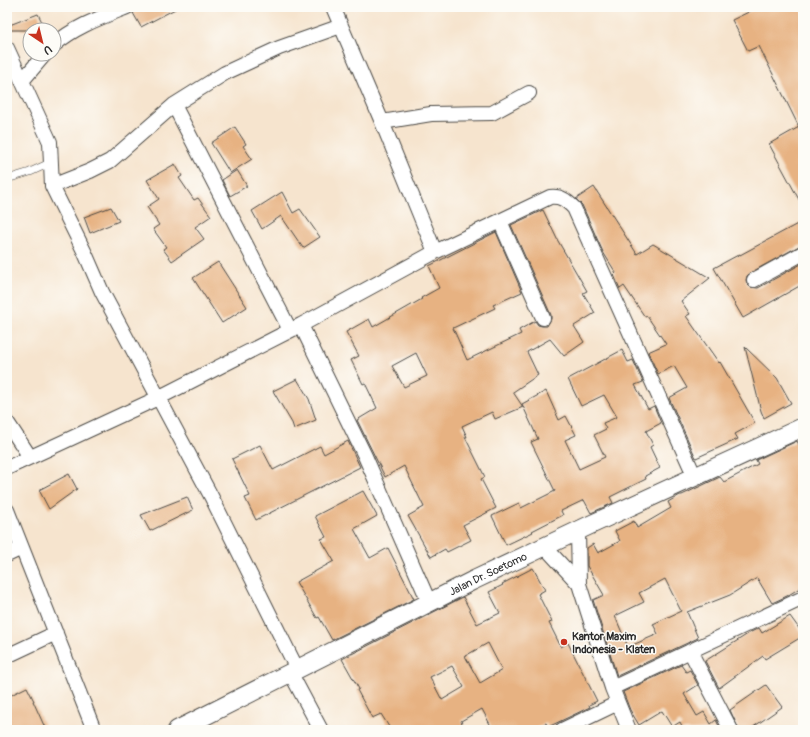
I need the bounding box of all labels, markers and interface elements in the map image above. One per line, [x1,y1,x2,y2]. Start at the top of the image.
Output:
north arrow [22,22,62,62]
text: U [41,42,54,57]
street label: Jalan Dr. Soetomo [447,549,529,598]
place label: Kantor Maxim Indonesia - Klaten [572,630,655,656]
marker: Kantor Maxim Indonesia - Klaten [559,637,569,647]

